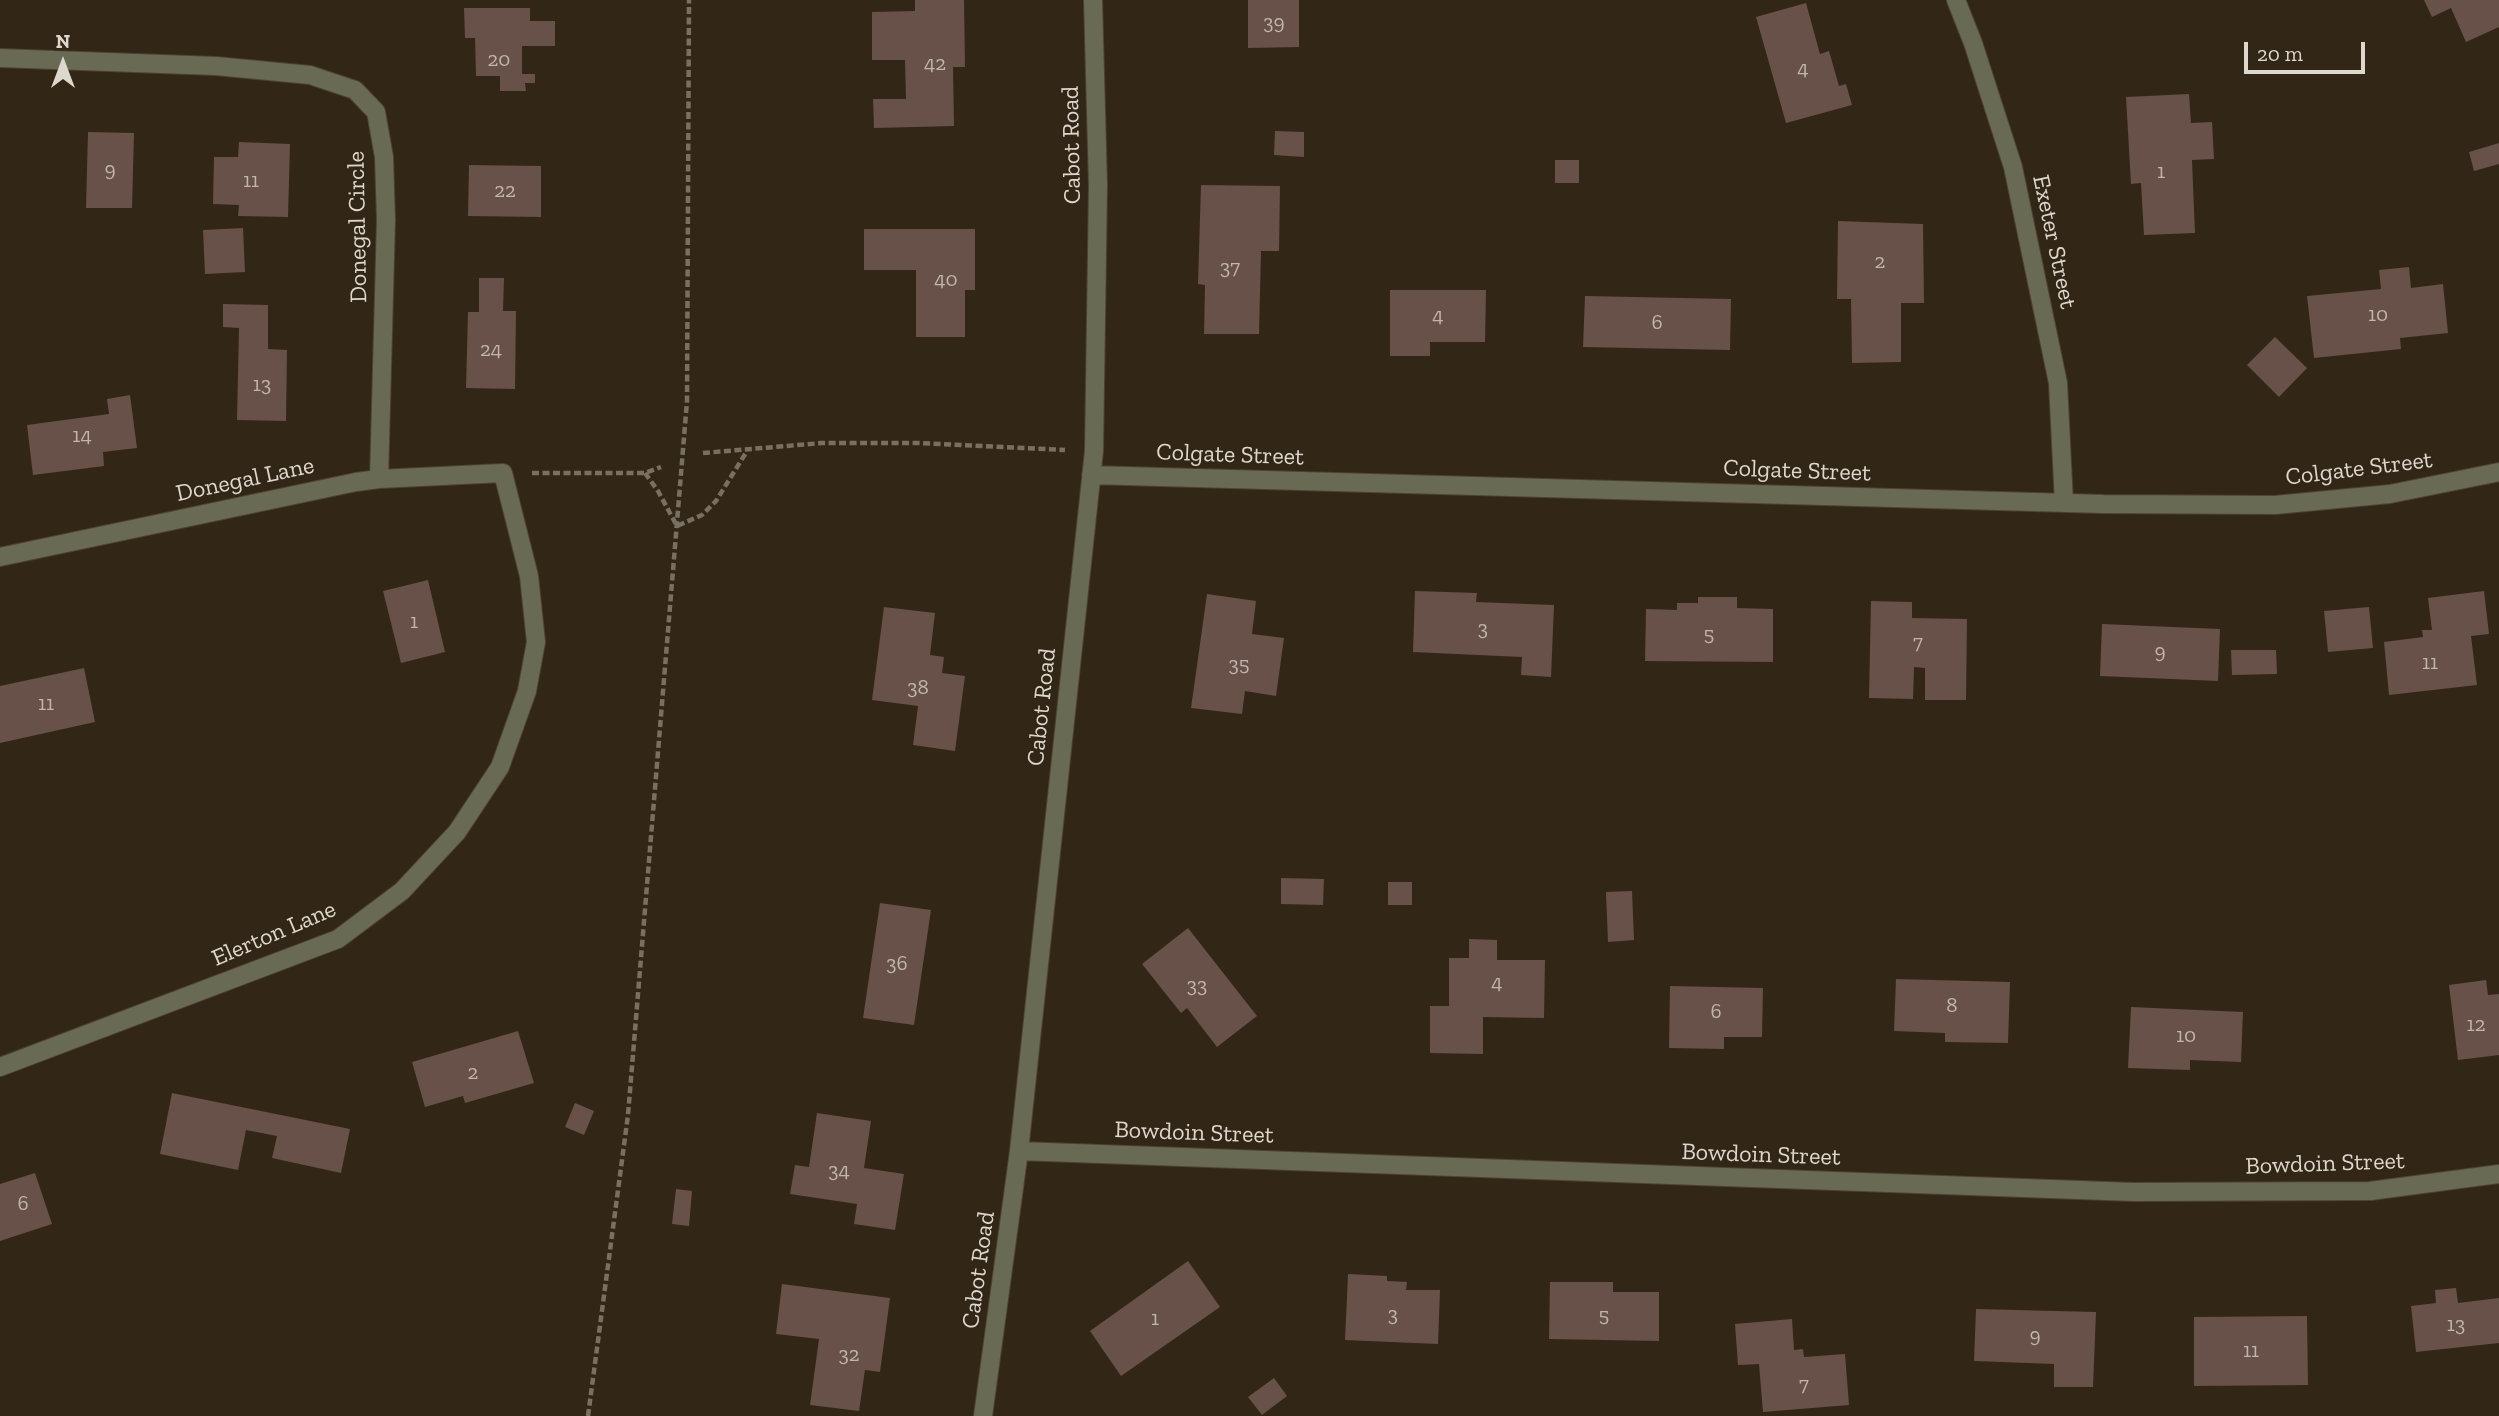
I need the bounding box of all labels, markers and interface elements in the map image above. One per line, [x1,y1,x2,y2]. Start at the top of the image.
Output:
house number: 39 [1263,10,1285,36]
north arrow [28,28,98,98]
scale bar [2247,28,2368,72]
text: N [56,30,70,53]
text: 20 m [2257,41,2303,66]
house number: 20 [488,47,510,73]
house number: 42 [924,51,946,77]
house number: 4 [1797,56,1809,82]
street label: Cabot Road [1057,86,1087,204]
street label: Donegal Circle [342,151,374,303]
house number: 9 [104,157,116,183]
house number: 1 [2157,159,2165,185]
house number: 11 [243,168,259,194]
street label: Exeter Street [2026,172,2082,312]
house number: 22 [494,178,516,204]
house number: 2 [1875,249,1885,275]
house number: 37 [1220,255,1240,281]
house number: 40 [934,267,958,293]
house number: 10 [2368,302,2388,328]
house number: 4 [1432,303,1444,329]
house number: 6 [1651,310,1663,336]
house number: 24 [480,337,502,363]
house number: 13 [253,372,271,398]
house number: 14 [72,423,92,449]
street label: Colgate Street [1156,438,1304,472]
street label: Colgate Street [2284,446,2434,492]
street label: Donegal Lane [173,451,317,509]
street label: Colgate Street [1723,454,1871,488]
house number: 1 [410,609,418,635]
house number: 3 [1478,616,1488,642]
house number: 5 [1704,622,1714,648]
house number: 7 [1913,630,1923,656]
house number: 9 [2154,639,2166,665]
street label: Cabot Road [1022,647,1062,767]
house number: 11 [2422,650,2438,676]
house number: 35 [1228,652,1250,678]
house number: 38 [907,675,929,701]
house number: 11 [38,691,54,717]
street label: Elerton Lane [208,895,340,973]
house number: 36 [886,951,908,977]
house number: 4 [1491,970,1503,996]
house number: 33 [1187,973,1207,999]
house number: 8 [1946,993,1958,1019]
house number: 6 [1710,999,1722,1025]
house number: 12 [2467,1012,2485,1038]
house number: 10 [2176,1023,2196,1049]
house number: 2 [468,1060,478,1086]
street label: Bowdoin Street [1114,1116,1274,1150]
street label: Bowdoin Street [1681,1138,1841,1172]
street label: Bowdoin Street [2245,1147,2405,1181]
house number: 34 [828,1158,850,1184]
house number: 6 [17,1191,29,1217]
street label: Cabot Road [957,1209,1001,1331]
house number: 3 [1388,1302,1398,1328]
house number: 5 [1599,1303,1609,1329]
house number: 1 [1151,1306,1159,1332]
house number: 13 [2447,1312,2465,1338]
house number: 9 [2029,1323,2041,1349]
house number: 11 [2243,1338,2259,1364]
house number: 32 [838,1342,860,1368]
house number: 7 [1799,1372,1809,1398]

